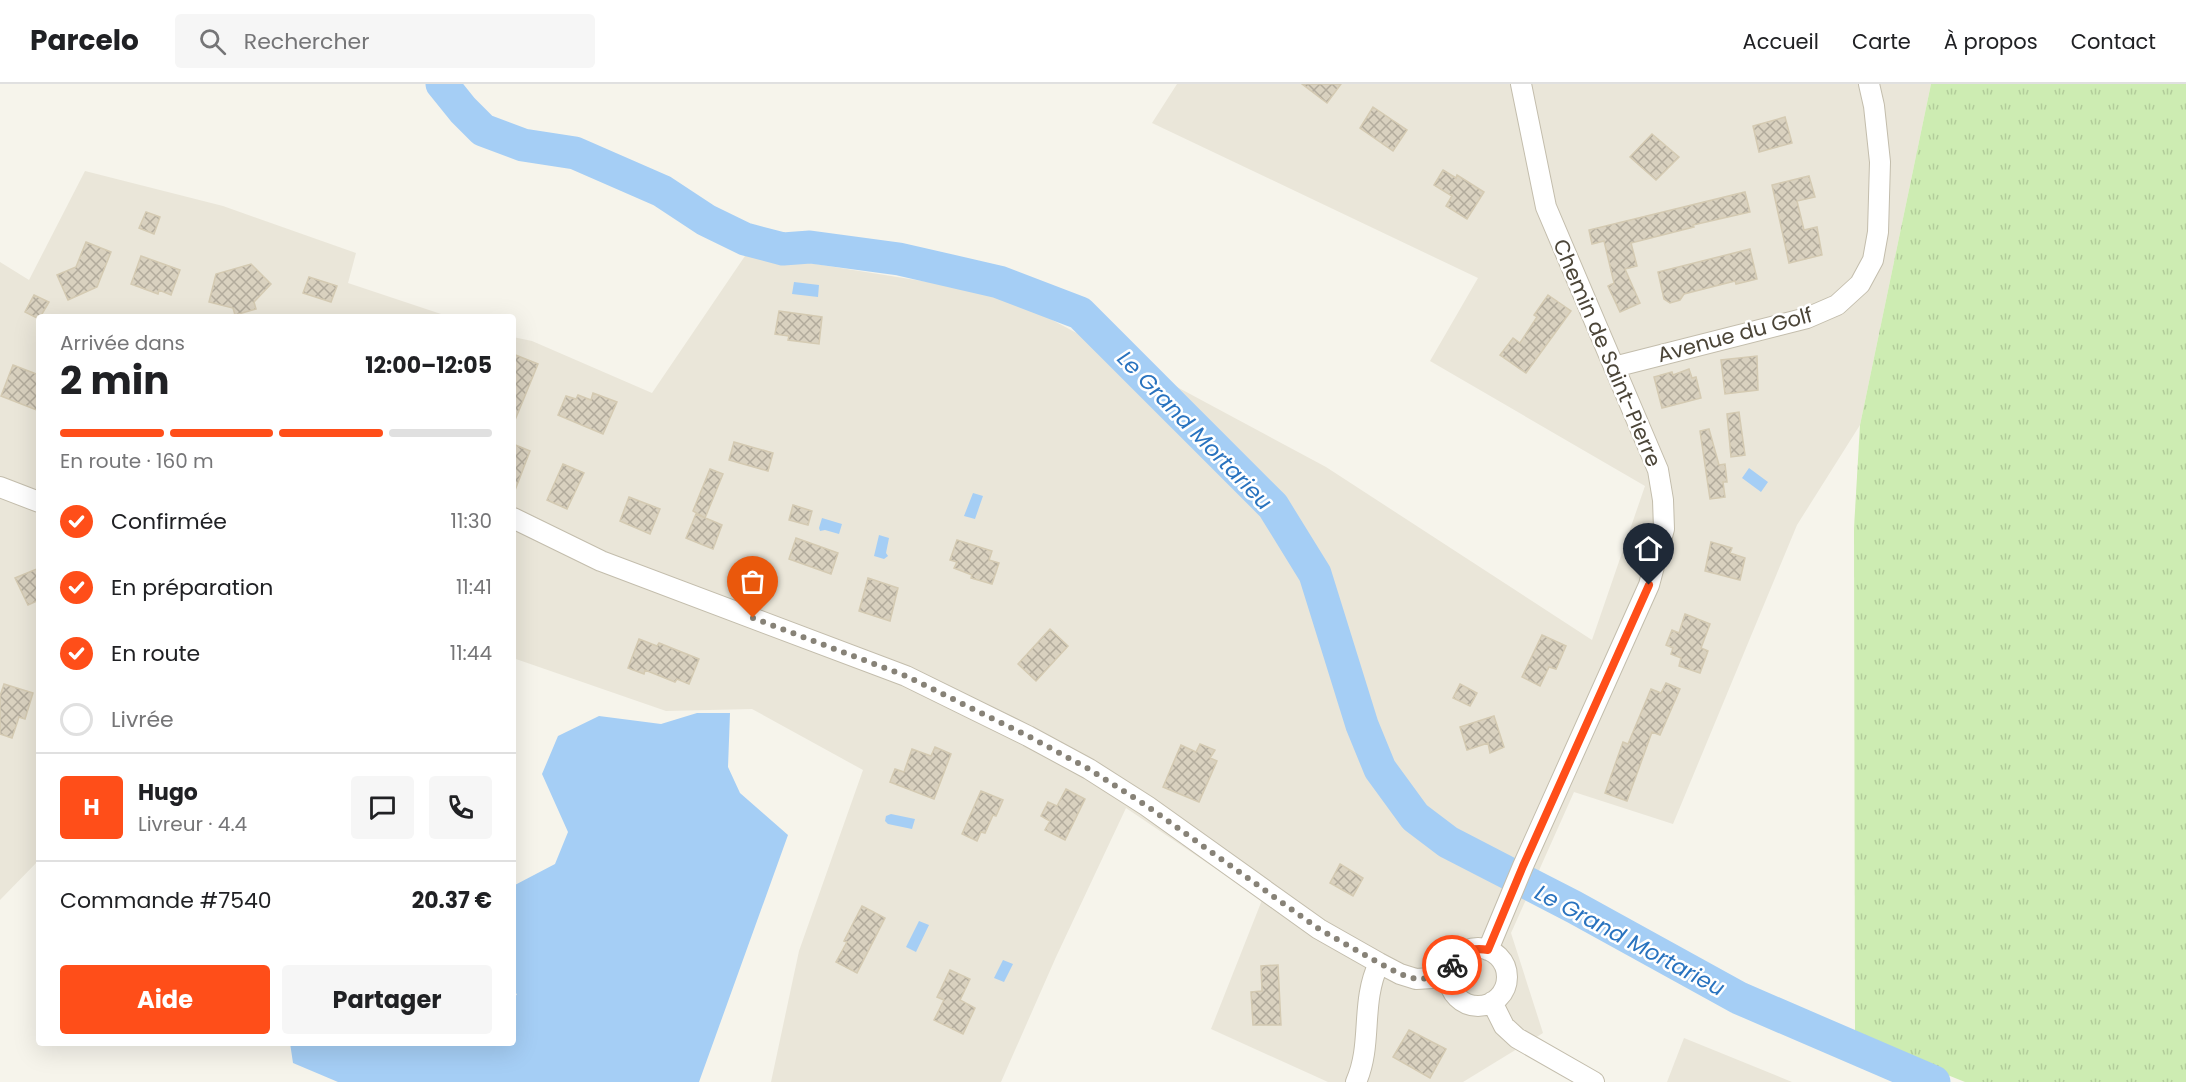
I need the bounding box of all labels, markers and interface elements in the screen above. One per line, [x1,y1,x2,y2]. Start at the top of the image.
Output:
search box [175,14,595,68]
text: Parcelo [30,21,139,60]
icon: search [196,25,229,58]
text: Rechercher [244,26,369,57]
text: Accueil [1742,27,1819,56]
text: Carte [1852,27,1911,56]
text: À propos [1944,27,2038,56]
text: Contact [2071,27,2156,56]
street label: Chemin de Saint-Pierre [1546,235,1669,471]
street label: Avenue du Golf [1654,300,1816,369]
text: Arrivée dans [60,329,185,357]
water label: Le Grand Mortarieu [1110,344,1279,517]
text: 12:00–12:05 [365,350,492,381]
text: 2 min [60,353,170,408]
text: En route · 160 m [60,447,214,475]
icon: check [60,505,93,538]
text: Confirmée [111,506,227,537]
text: 11:30 [451,507,492,535]
pin [1623,523,1674,585]
icon: home [1632,532,1665,565]
pin [727,556,778,618]
icon: bag [736,565,769,598]
icon: check [60,571,93,604]
text: En préparation [111,572,273,603]
text: 11:41 [456,573,492,601]
icon: check [60,637,93,670]
text: En route [111,638,200,669]
text: 11:44 [450,639,492,667]
text: Livrée [111,704,174,735]
button: chat [351,776,414,839]
button: phone [429,776,492,839]
text: Hugo [138,777,198,808]
text: H [83,792,100,823]
text: Livreur · 4.4 [138,810,247,838]
water label: Le Grand Mortarieu [1529,877,1730,1004]
text: Commande #7540 [60,885,272,916]
text: 20.37 € [412,885,492,916]
courier [1422,935,1482,995]
icon: bike [1436,949,1469,982]
button: Aide [60,965,270,1034]
button: Partager [282,965,492,1034]

